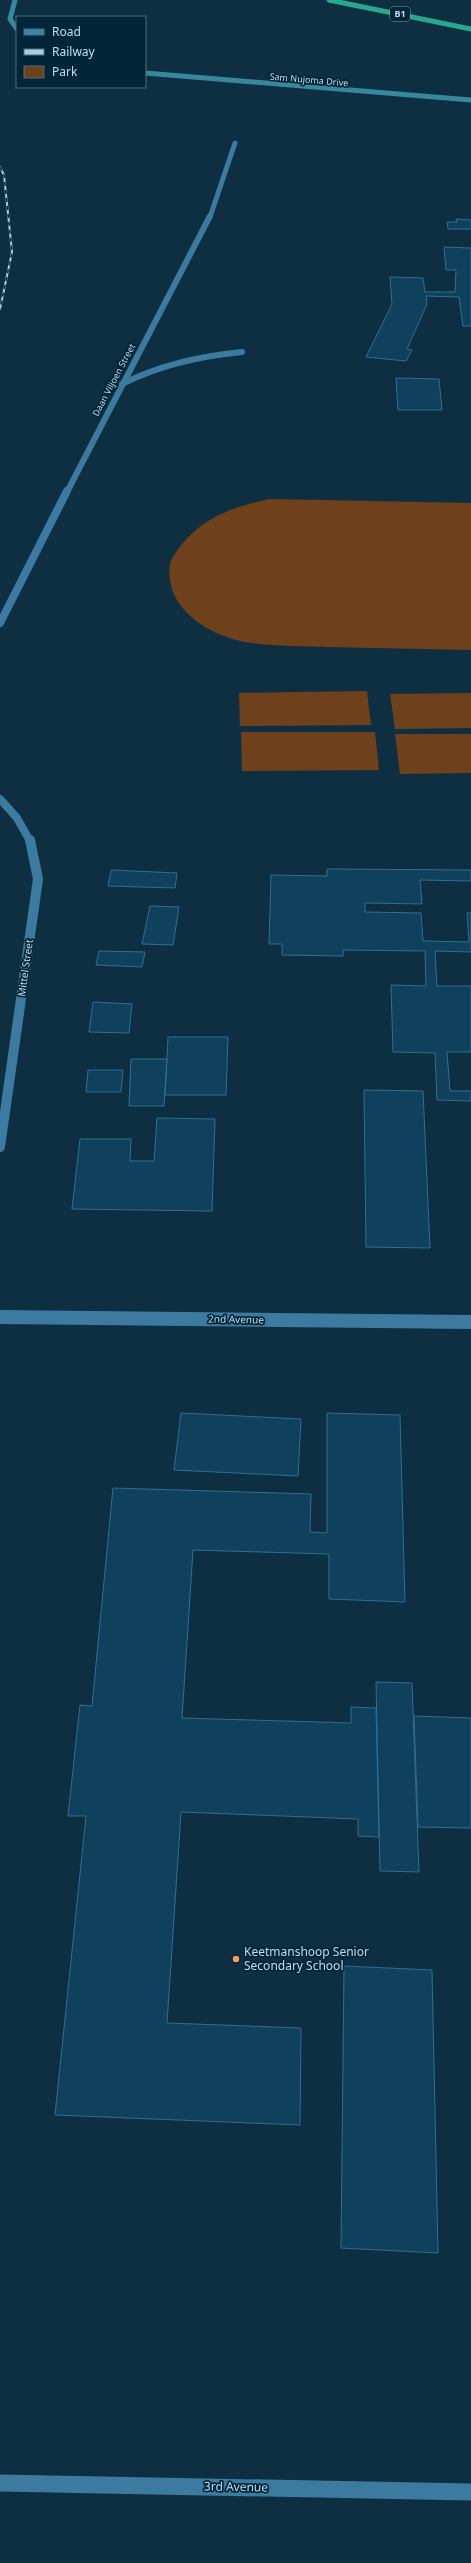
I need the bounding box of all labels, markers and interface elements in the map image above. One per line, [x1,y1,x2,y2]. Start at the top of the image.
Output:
road number: B1 [390,7,410,21]
legend [16,16,146,88]
text: Road [52,23,81,40]
text: Railway [52,43,96,60]
text: Park [52,63,78,80]
street label: Sam Nujoma Drive [269,70,349,89]
street label: Daan Viljoen Street [89,341,139,418]
street label: Mittel Street [14,938,36,998]
street label: 2nd Avenue [208,1312,264,1326]
place label: Keetmanshoop Senior Secondary School [244,1943,369,1974]
marker: Keetmanshoop Senior Secondary School [231,1954,241,1964]
street label: 3rd Avenue [204,2477,268,2496]

